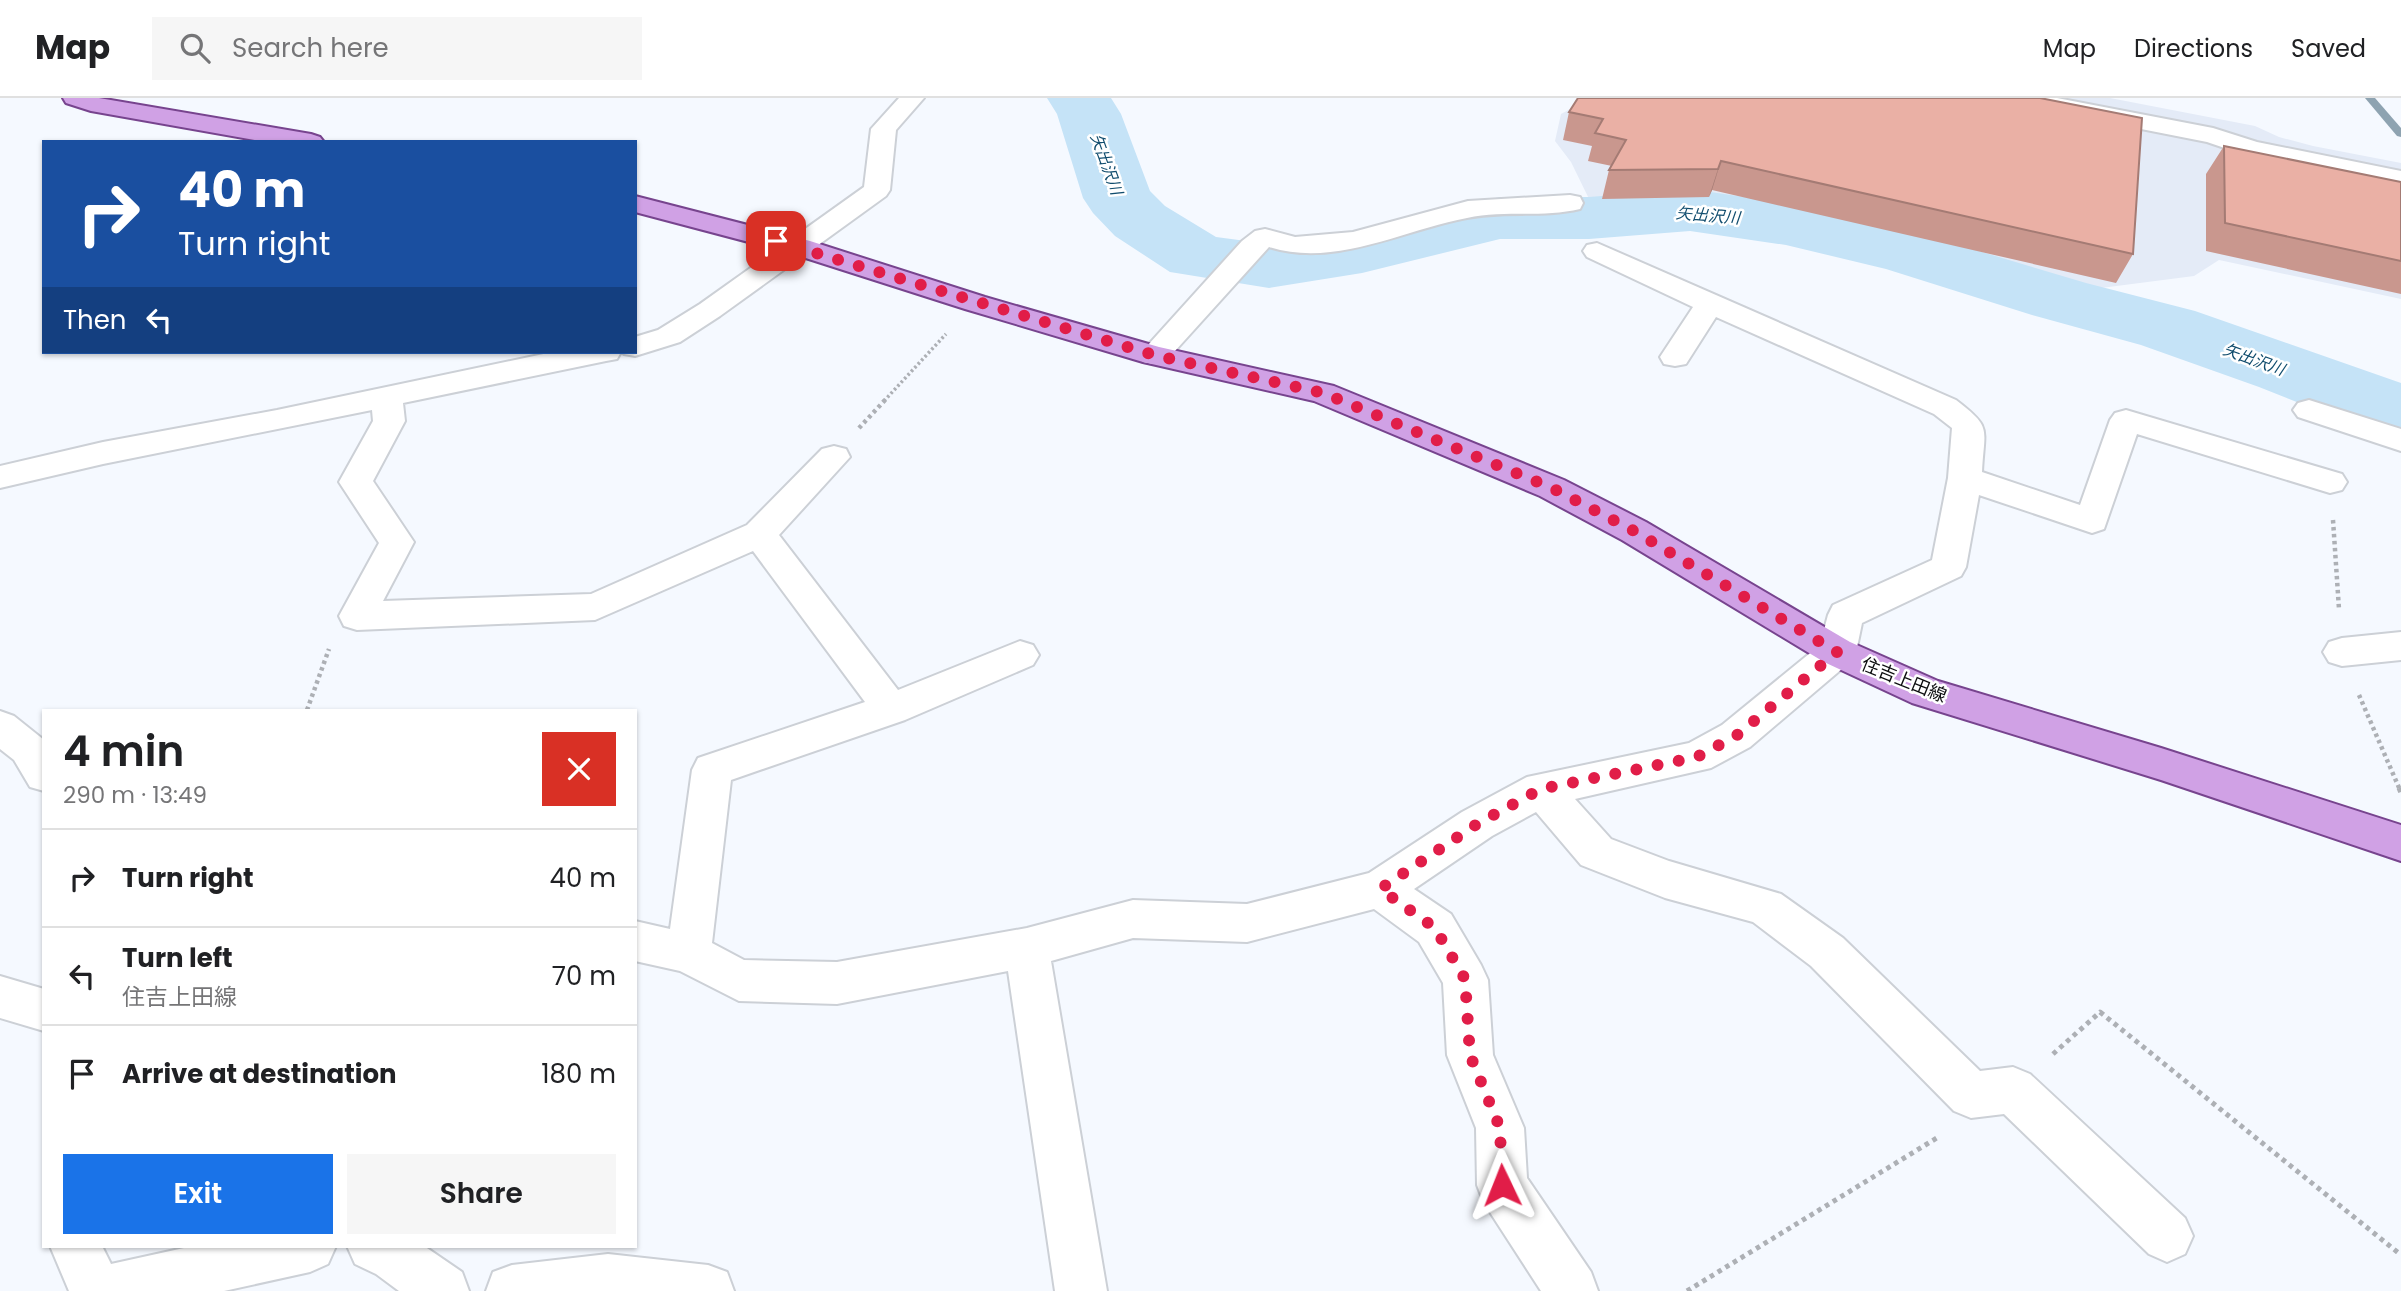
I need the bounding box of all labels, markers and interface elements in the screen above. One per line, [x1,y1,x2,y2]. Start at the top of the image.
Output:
search box [152,17,642,80]
text: Map [35,24,110,71]
icon: search [176,29,214,67]
text: Search here [232,30,389,66]
text: Map [2043,32,2096,65]
text: Directions [2134,32,2253,65]
text: Saved [2291,32,2366,65]
water label: 矢出沢川 [1085,130,1129,200]
text: 40 m [178,156,305,224]
icon: right [63,168,154,259]
water label: 矢出沢川 [1675,201,1743,230]
pin [746,211,806,271]
text: Turn right [178,221,330,266]
icon: arrive [757,222,795,260]
icon: left [140,301,178,339]
text: Then [63,302,126,338]
water label: 矢出沢川 [2220,338,2290,382]
street label: 住吉上田線 [1858,651,1951,708]
text: 4 min [63,722,184,781]
button: close [542,732,616,806]
text: 290 m · 13:49 [63,779,207,811]
icon: right [63,859,101,897]
text: Turn right [122,860,254,896]
text: 40 m [550,860,616,896]
text: Turn left [122,940,233,976]
icon: left [63,957,101,995]
text: 70 m [552,958,616,994]
text: 住吉上田線 [122,981,237,1013]
icon: arrive [63,1055,101,1093]
text: Arrive at destination [122,1056,397,1092]
text: 180 m [541,1056,616,1092]
position arrow [1465,1148,1539,1222]
button: Exit [63,1154,333,1234]
button: Share [347,1154,616,1234]

